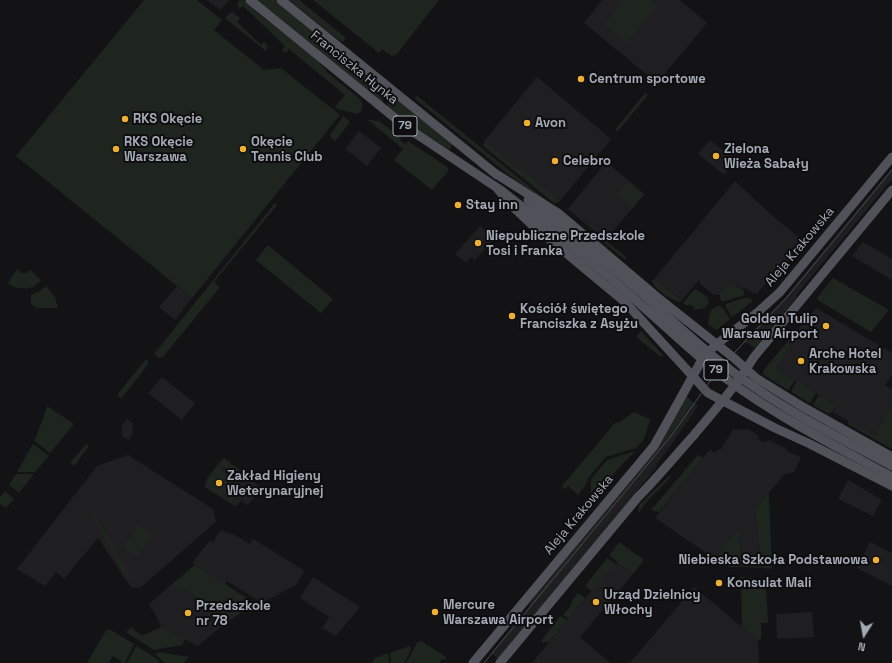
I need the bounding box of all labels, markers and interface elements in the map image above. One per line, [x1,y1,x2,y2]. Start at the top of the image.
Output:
street label: Franciszka Hynka [307,28,401,108]
place label: Centrum sportowe [589,71,706,87]
marker: Centrum sportowe [576,74,586,84]
place label: RKS Okęcie [133,111,202,127]
marker: RKS Okęcie [120,114,130,124]
place label: Avon [535,115,566,131]
road number: 79 [393,116,417,136]
marker: Avon [522,118,532,128]
place label: RKS Okęcie Warszawa [124,134,193,165]
place label: Okęcie Tennis Club [251,134,323,165]
place label: Zielona Wieża Sabały [724,141,809,172]
marker: RKS Okęcie Warszawa [111,144,121,154]
marker: Okęcie Tennis Club [238,144,248,154]
marker: Zielona Wieża Sabały [711,151,721,161]
place label: Celebro [563,153,611,169]
marker: Celebro [550,156,560,166]
place label: Stay inn [466,197,518,213]
marker: Stay inn [453,200,463,210]
street label: Aleja Krakowska [762,204,838,290]
place label: Niepubliczne Przedszkole Tosi i Franka [486,228,645,259]
marker: Niepubliczne Przedszkole Tosi i Franka [473,238,483,248]
place label: Kościół świętego Franciszka z Asyżu [520,301,638,332]
marker: Kościół świętego Franciszka z Asyżu [507,311,517,321]
place label: Golden Tulip Warsaw Airport [722,311,818,342]
marker: Golden Tulip Warsaw Airport [821,321,831,331]
place label: Arche Hotel Krakowska [809,346,882,377]
marker: Arche Hotel Krakowska [796,356,806,366]
road number: 79 [704,360,728,380]
place label: Zakład Higieny Weterynaryjnej [227,468,323,499]
street label: Aleja Krakowska [541,472,617,558]
marker: Zakład Higieny Weterynaryjnej [214,478,224,488]
place label: Niebieska Szkoła Podstawowa [679,552,868,568]
marker: Niebieska Szkoła Podstawowa [871,555,881,565]
place label: Konsulat Mali [727,575,811,591]
marker: Konsulat Mali [714,578,724,588]
place label: Urząd Dzielnicy Włochy [604,587,700,618]
place label: Mercure Warszawa Airport [443,597,553,628]
marker: Urząd Dzielnicy Włochy [591,597,601,607]
place label: Przedszkole nr 78 [196,598,271,629]
marker: Mercure Warszawa Airport [430,607,440,617]
marker: Przedszkole nr 78 [183,608,193,618]
north arrow [844,615,884,655]
text: N [857,639,867,654]

